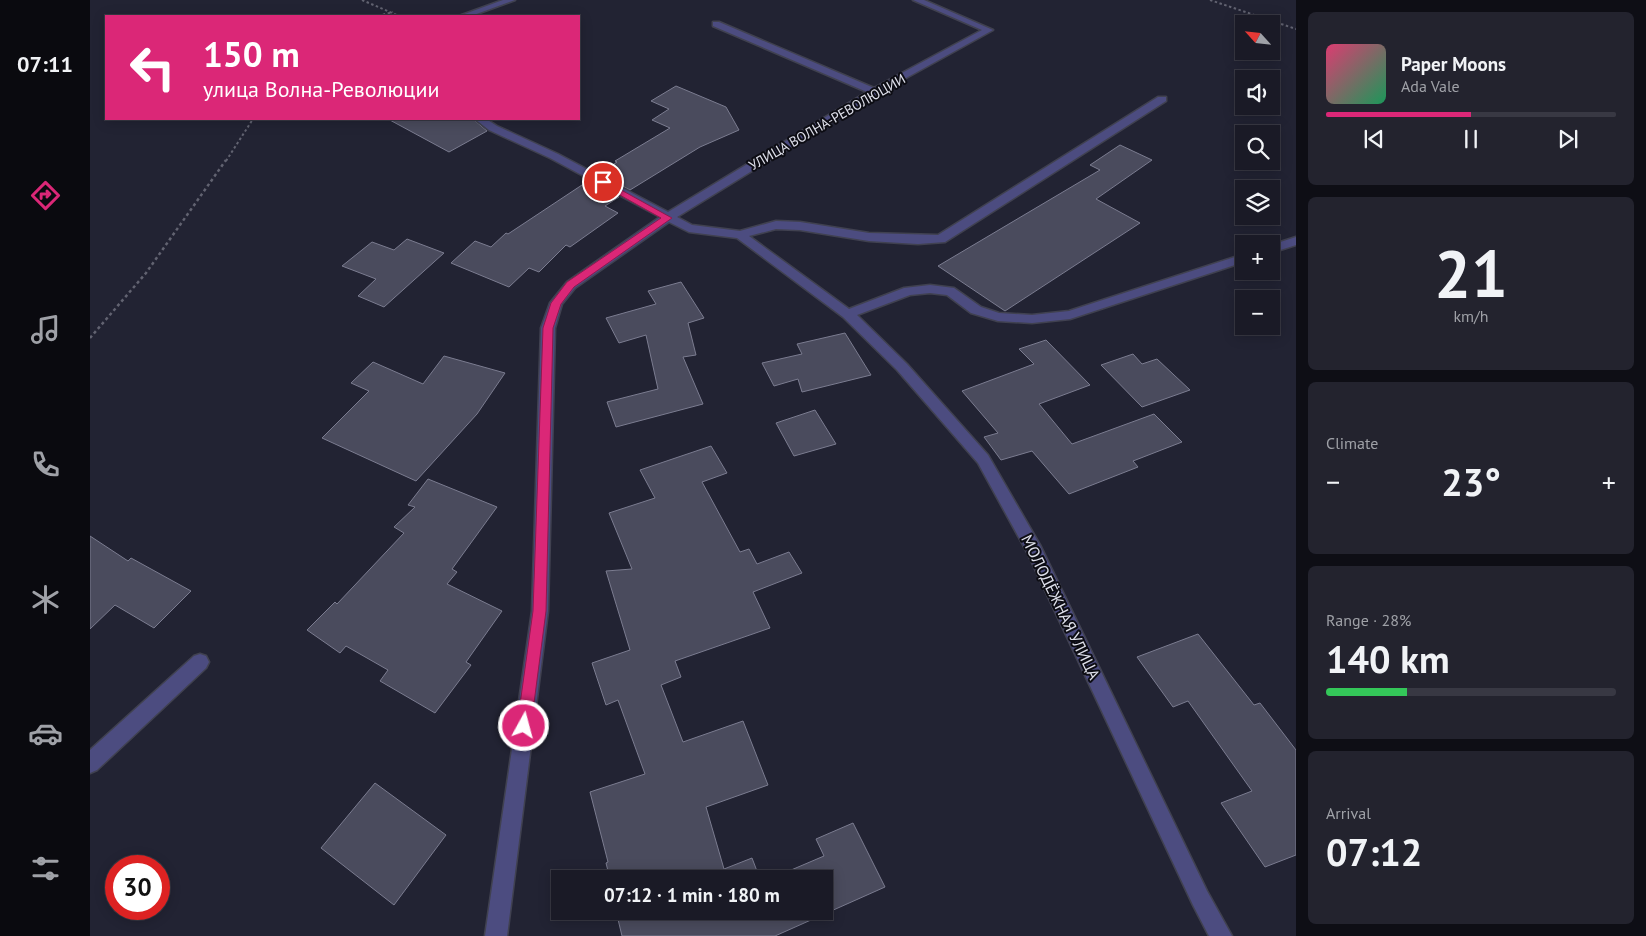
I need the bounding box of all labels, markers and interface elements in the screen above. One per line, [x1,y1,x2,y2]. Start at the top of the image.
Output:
north arrow [1235,15,1280,60]
map controls [1235,15,1280,335]
text: 150 m [203,31,300,77]
icon: left [120,35,185,100]
text: 07:11 [17,50,73,78]
text: Paper Moons [1401,52,1506,76]
street label: УЛИЦА ВОЛНА-РЕВОЛЮЦИИ [745,70,909,174]
button: sound [1235,70,1280,115]
text: улица Волна-Революции [203,75,439,103]
text: Ada Vale [1401,76,1460,96]
button: search [1235,125,1280,170]
icon: previous [1360,125,1388,153]
icon: pause [1457,125,1485,153]
icon: next [1554,125,1582,153]
pin [582,161,624,203]
icon: arrive [589,168,617,196]
icon: directions [28,178,63,213]
button: layers [1235,180,1280,225]
text: 21 [1434,231,1508,315]
button: + [1235,235,1280,280]
button: − [1235,290,1280,335]
text: km/h [1453,306,1489,326]
icon: music [28,312,63,347]
text: Climate [1326,433,1378,453]
icon: phone [28,447,63,482]
text: 23° [1441,457,1501,506]
text: − [1326,463,1340,500]
text: + [1602,463,1616,500]
street label: МОЛОДЁЖНАЯ УЛИЦА [1017,531,1105,683]
icon: climate [28,582,63,617]
text: Range · 28% [1326,610,1411,630]
text: 140 km [1326,634,1450,683]
position arrow [497,699,549,751]
icon: car [28,716,63,751]
text: Arrival [1326,803,1371,823]
text: 07:12 [1326,827,1422,876]
icon: filters [28,851,63,886]
speed limit sign: 30 [105,855,170,920]
text: 07:12 · 1 min · 180 m [604,883,780,907]

